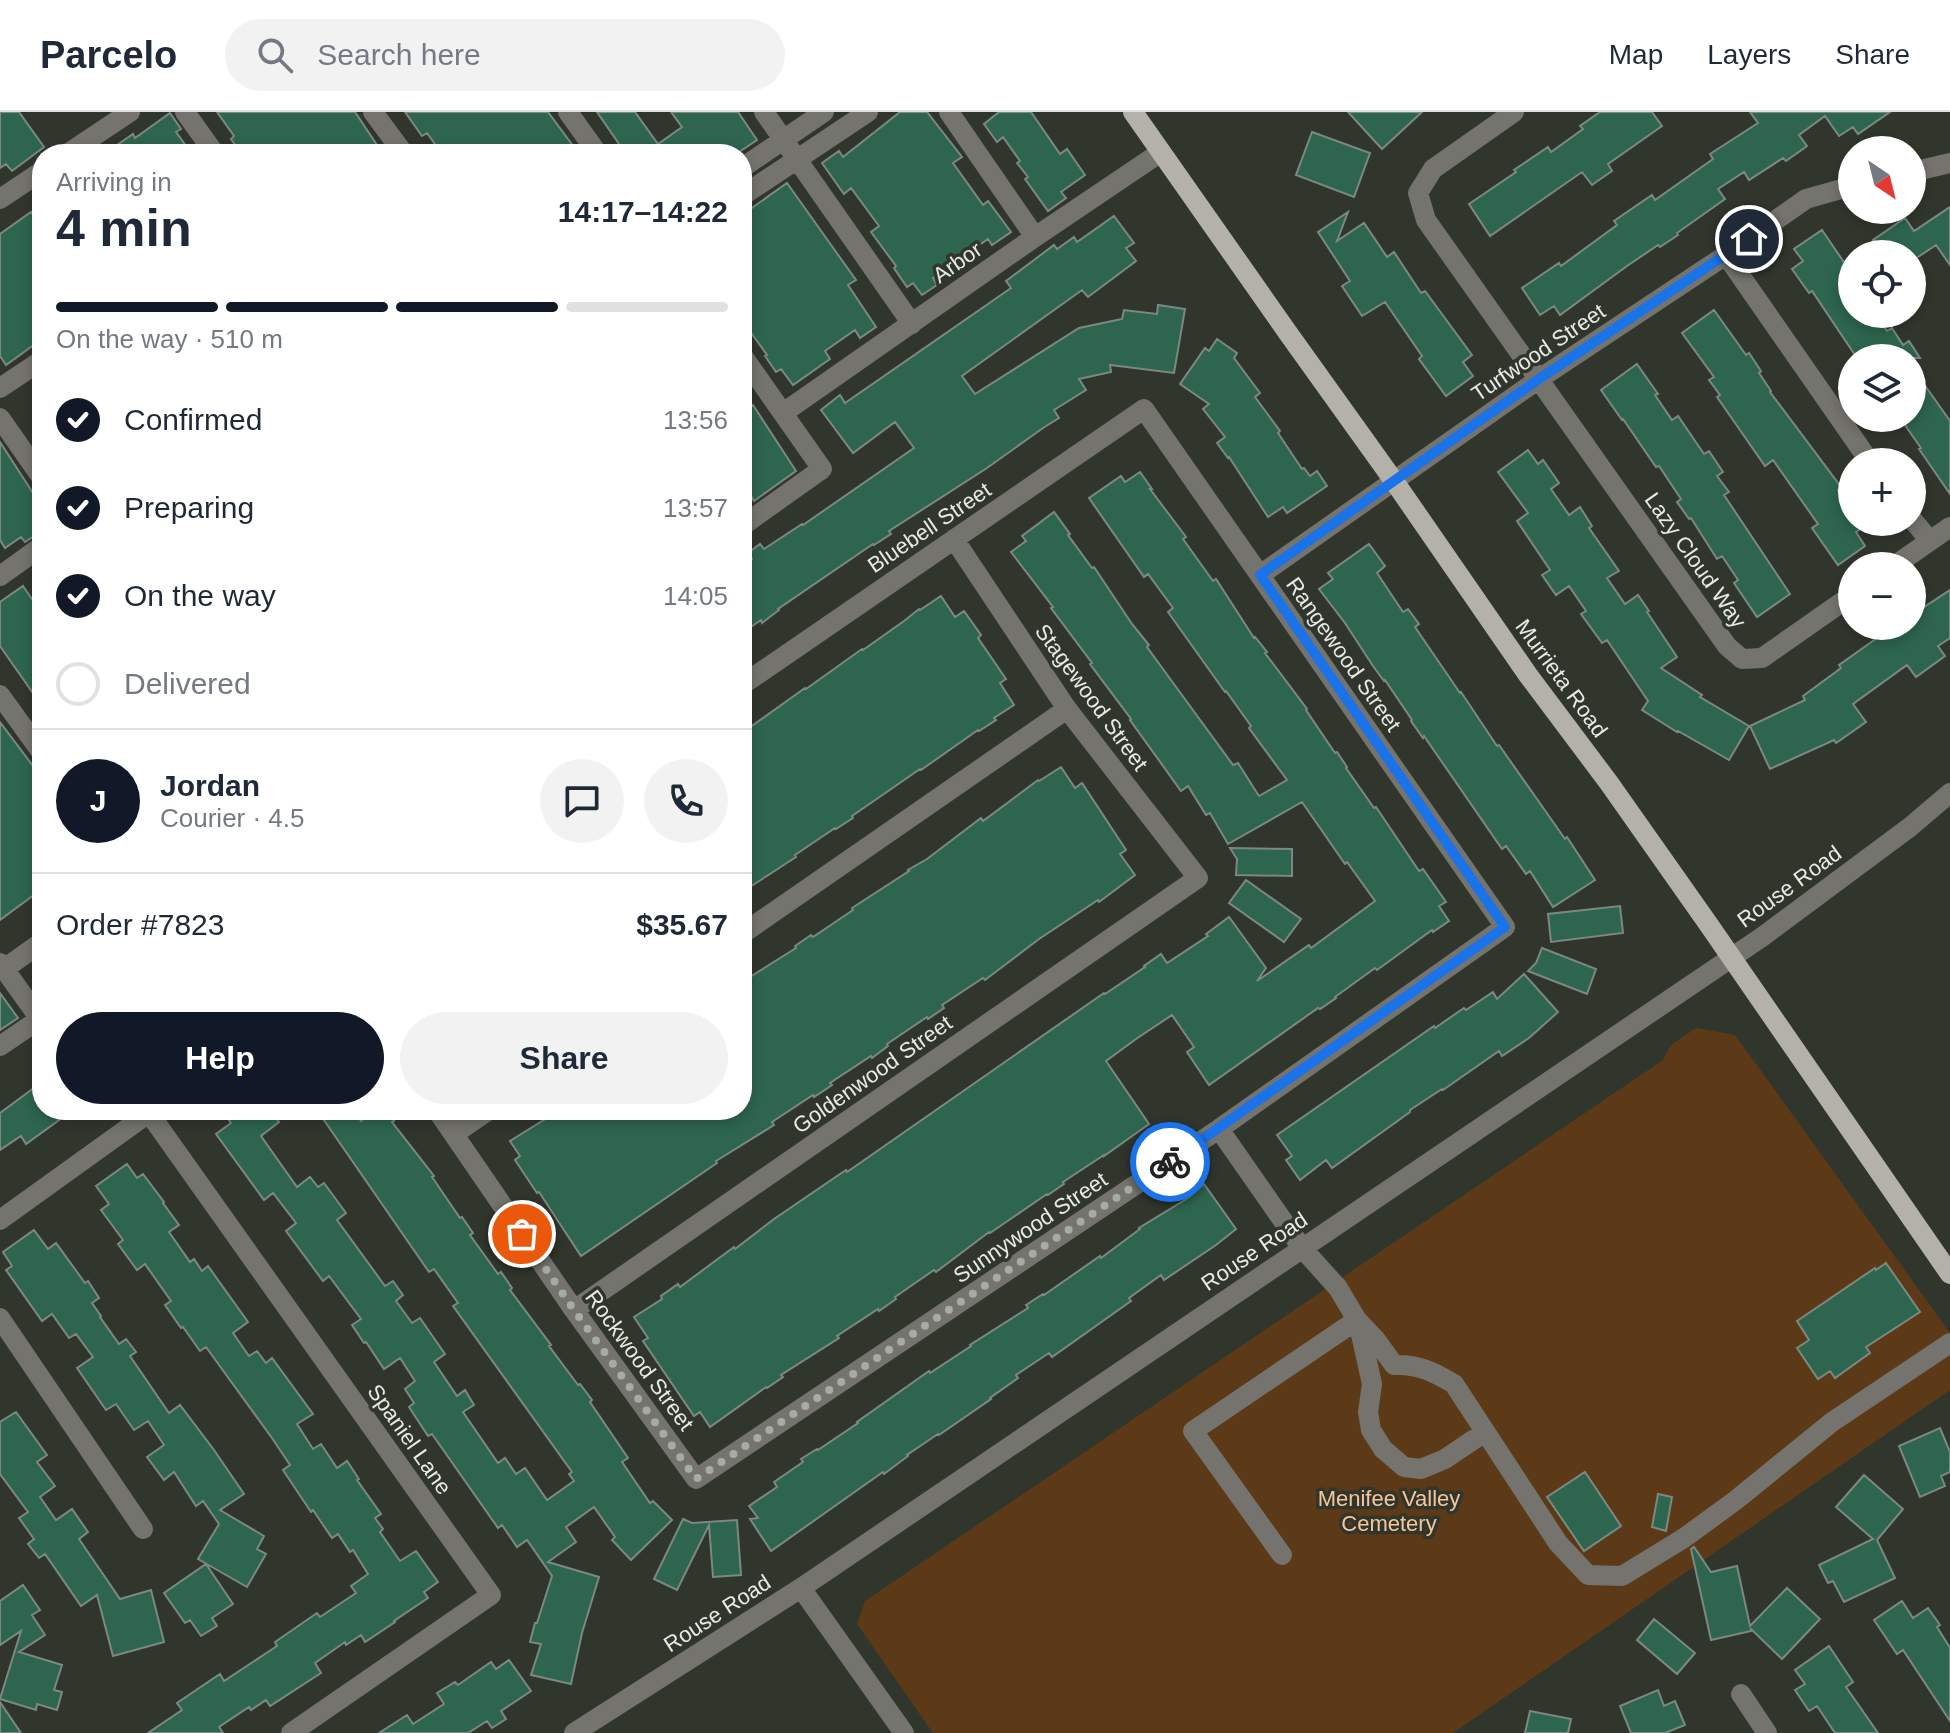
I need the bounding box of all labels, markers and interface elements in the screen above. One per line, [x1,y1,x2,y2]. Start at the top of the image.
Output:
search box [225,19,785,91]
icon: search [253,33,297,77]
text: Parcelo [40,34,177,76]
text: Search here [317,38,481,71]
text: Map [1609,39,1663,70]
text: Layers [1707,39,1791,70]
text: Share [1835,39,1910,70]
north arrow [1838,136,1926,224]
map controls [1838,136,1926,640]
text: Arriving in [56,167,172,197]
text: 14:17–14:22 [558,195,728,228]
text: 4 min [56,199,192,257]
pin [1715,205,1783,273]
icon: home [1727,217,1771,261]
street label: Arbor [928,237,986,288]
button: locate [1838,240,1926,328]
street label: Turfwood Street [1467,299,1610,406]
text: On the way · 510 m [56,324,283,354]
button: layers [1838,344,1926,432]
icon: check [56,398,100,442]
text: Confirmed [124,403,262,436]
text: 13:56 [663,405,728,435]
button: + [1838,448,1926,536]
street label: Bluebell Street [863,477,996,578]
icon: check [56,486,100,530]
street label: Lazy Cloud Way [1640,488,1752,633]
text: Preparing [124,491,254,524]
text: 13:57 [663,493,728,523]
button: − [1838,552,1926,640]
street label: Rangewood Street [1281,572,1406,736]
icon: check [56,574,100,618]
text: On the way [124,579,276,612]
text: 14:05 [663,581,728,611]
street label: Murrieta Road [1511,615,1613,742]
street label: Stagewood Street [1030,619,1153,775]
text: Delivered [124,667,251,700]
button: chat [540,759,624,843]
button: phone [644,759,728,843]
text: Jordan [160,769,260,802]
text: J [90,784,106,817]
text: Courier · 4.5 [160,803,305,833]
street label: Rouse Road [1732,840,1846,932]
text: Order #7823 [56,908,224,941]
text: $35.67 [636,908,728,941]
street label: Goldenwood Street [788,1010,957,1139]
button: Help [56,1012,384,1104]
button: Share [400,1012,728,1104]
courier [1130,1122,1210,1202]
icon: bike [1148,1140,1192,1184]
street label: Sunnywood Street [949,1167,1112,1288]
pin [488,1200,556,1268]
street label: Rouse Road [1197,1207,1312,1296]
icon: bag [500,1212,544,1256]
street label: Rockwood Street [580,1285,699,1435]
street label: Spaniel Lane [363,1380,457,1499]
park label: Menifee Valley Cemetery [1318,1486,1460,1536]
street label: Rouse Road [659,1570,775,1657]

